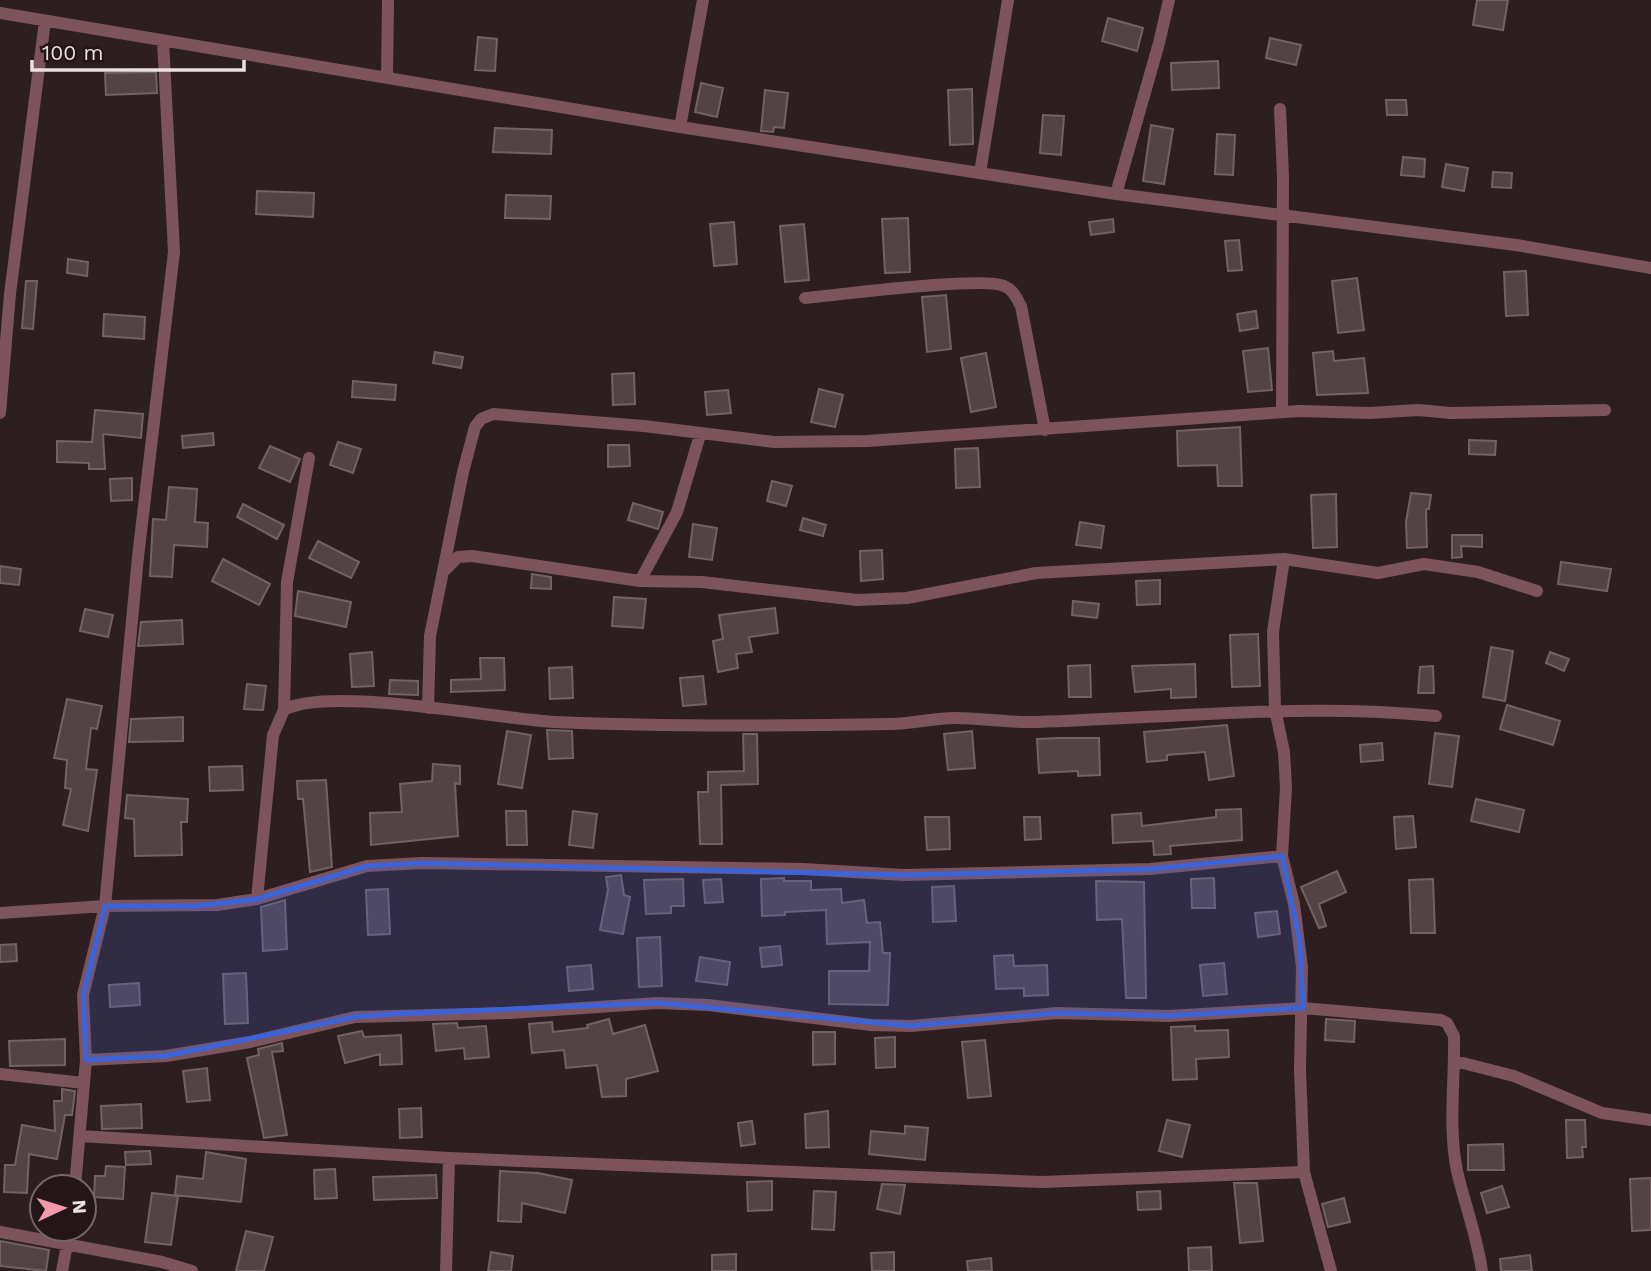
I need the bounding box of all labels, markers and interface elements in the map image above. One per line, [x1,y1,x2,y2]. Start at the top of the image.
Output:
scale bar [32,28,243,72]
text: 100 m [42,40,104,65]
north arrow [28,1173,98,1243]
text: N [67,1199,91,1215]

